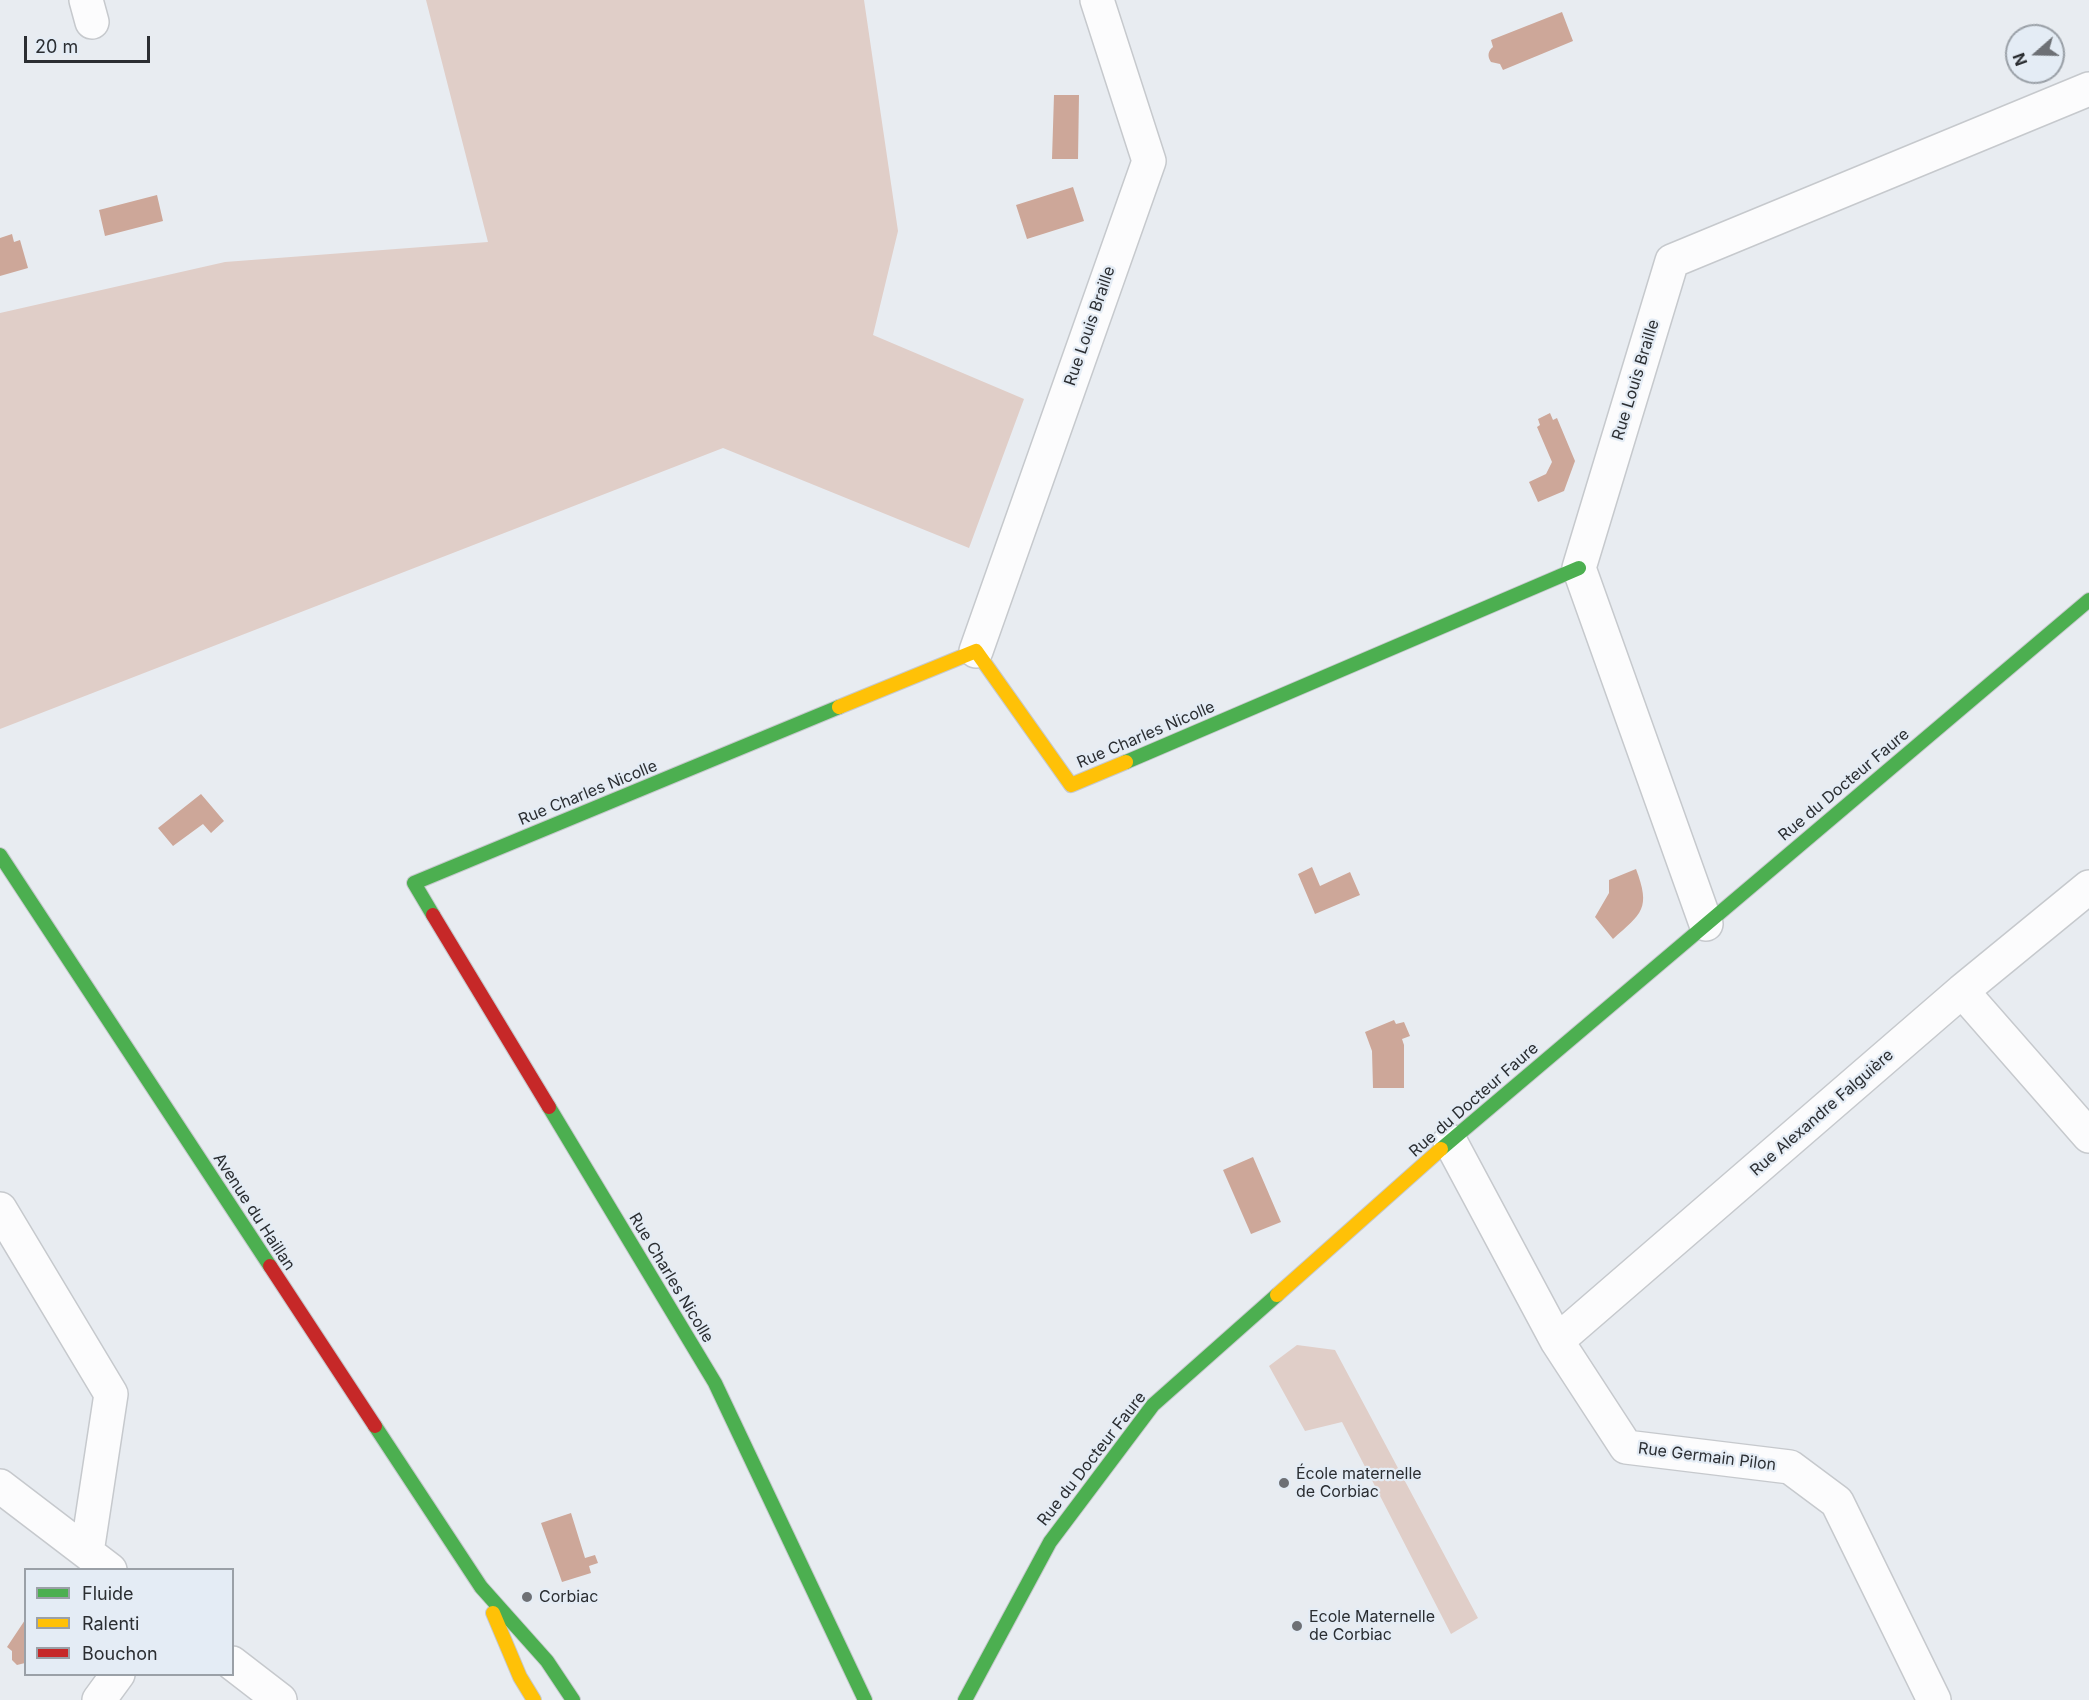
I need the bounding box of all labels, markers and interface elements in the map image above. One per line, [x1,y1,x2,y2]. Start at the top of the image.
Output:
scale bar [27,24,153,62]
north arrow [2005,24,2065,84]
text: 20 m [35,36,78,57]
text: N [2008,50,2031,69]
street label: Rue Louis Braille [1061,264,1119,388]
street label: Rue Louis Braille [1609,317,1663,443]
street label: Rue Charles Nicolle [1074,697,1218,773]
street label: Rue du Docteur Faure [1775,725,1913,845]
street label: Rue Charles Nicolle [516,756,660,830]
street label: Rue du Docteur Faure [1406,1039,1542,1161]
street label: Rue Alexandre Falguière [1746,1046,1898,1180]
street label: Avenue du Haillan [209,1150,299,1274]
street label: Rue Charles Nicolle [625,1210,717,1346]
street label: Rue du Docteur Faure [1034,1388,1150,1530]
street label: Rue Germain Pilon [1637,1439,1777,1475]
place label: École maternelle de Corbiac [1296,1464,1422,1502]
marker: École maternelle de Corbiac [1277,1476,1291,1490]
legend [24,1568,234,1676]
text: Fluide [82,1583,134,1604]
place label: Corbiac [539,1587,598,1607]
marker: Corbiac [520,1590,534,1604]
place label: Ecole Maternelle de Corbiac [1309,1607,1435,1645]
text: Ralenti [82,1613,139,1634]
marker: Ecole Maternelle de Corbiac [1290,1619,1304,1633]
text: Bouchon [82,1643,158,1664]

